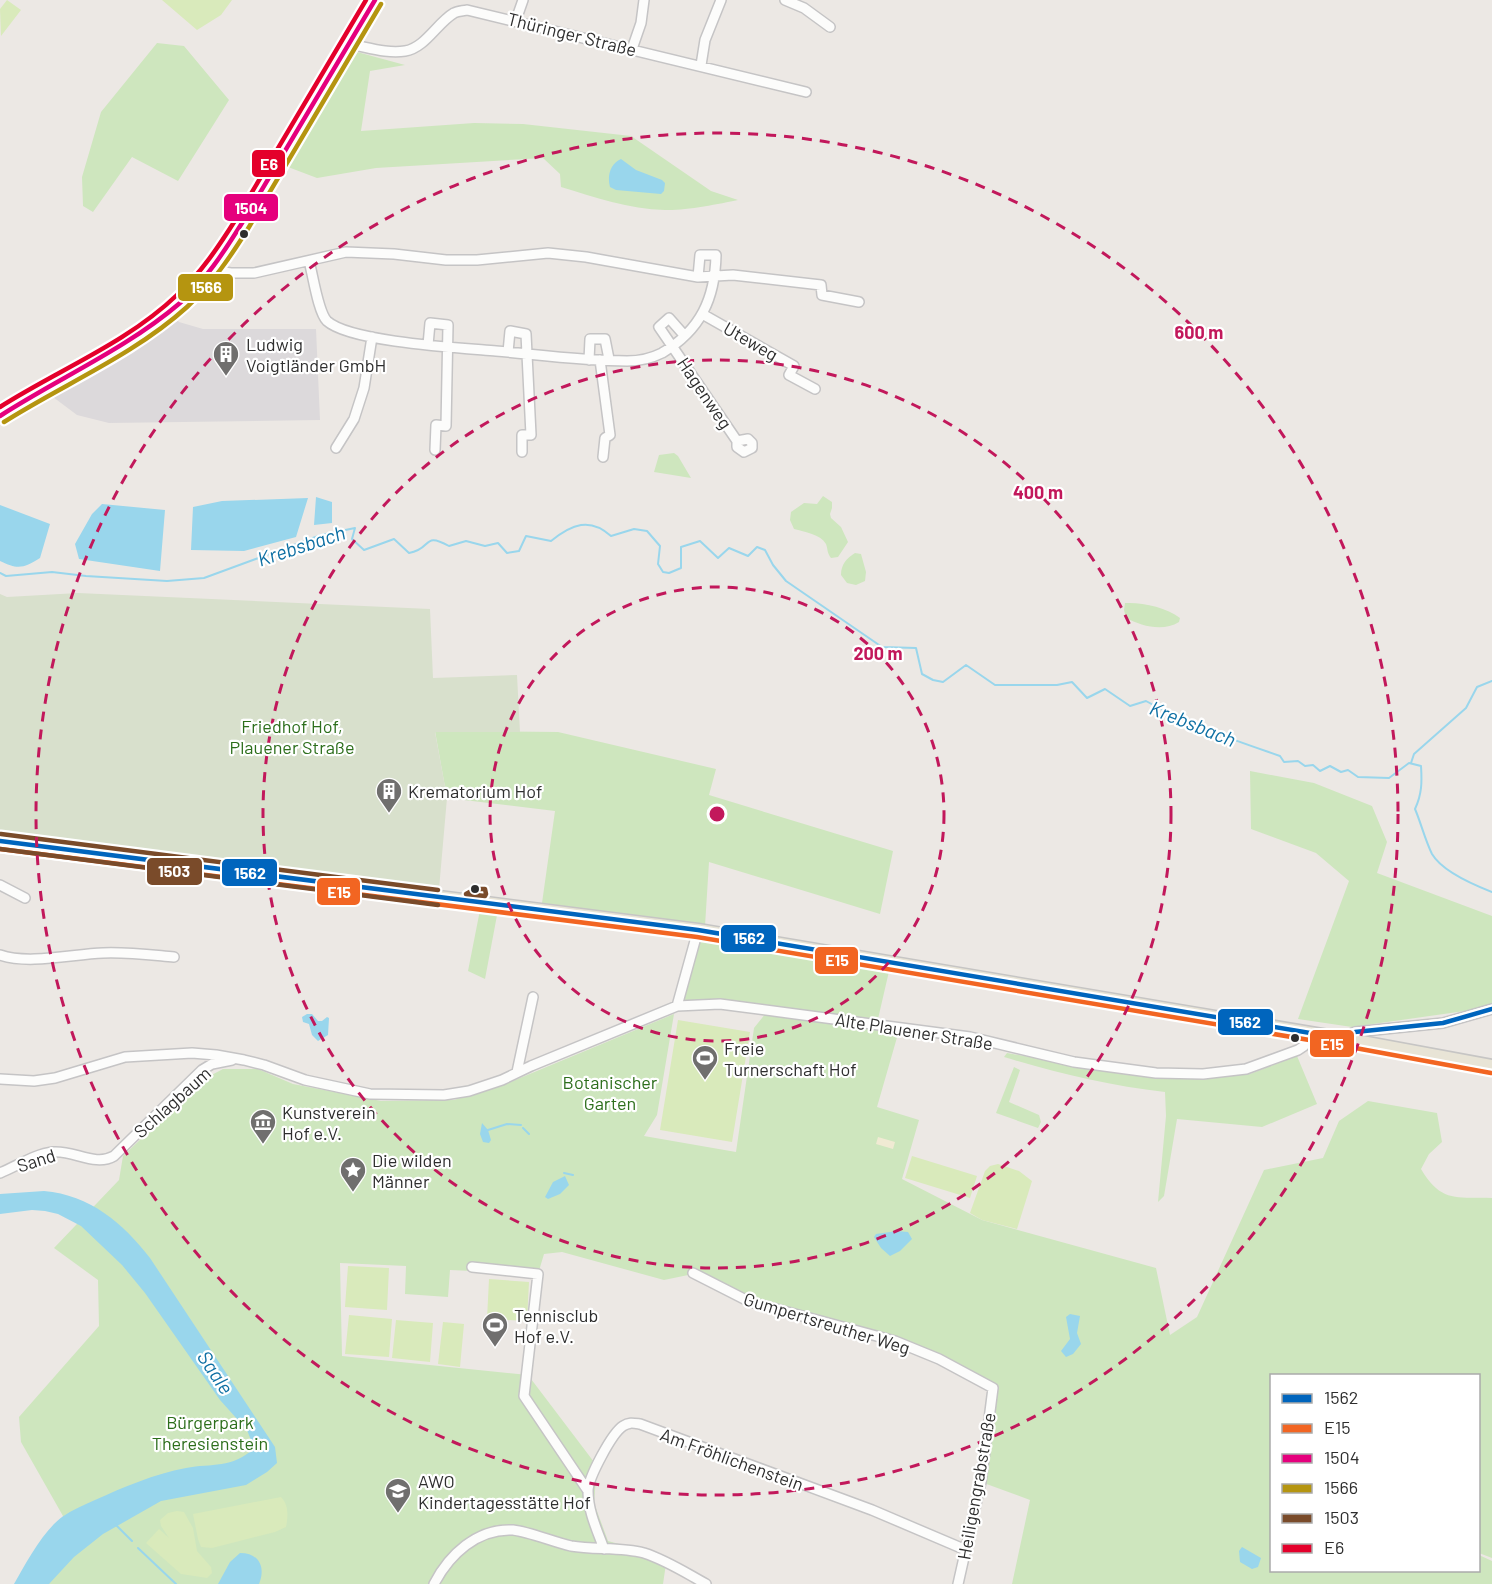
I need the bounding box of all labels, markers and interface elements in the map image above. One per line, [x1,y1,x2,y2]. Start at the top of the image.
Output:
street label: Thüringer Straße [505,7,639,61]
line badge: E6 [251,149,286,178]
text: E6 [260,154,278,173]
line badge: 1504 [223,193,279,222]
text: 1504 [234,198,268,217]
unlabelled marker [238,228,250,240]
line badge: 1566 [177,273,234,302]
text: 1566 [190,277,222,296]
street label: Uteweg [720,317,782,365]
text: 600 m [1175,321,1223,343]
place label: Ludwig Voigtländer GmbH [246,333,386,376]
building icon: Ludwig Voigtländer GmbH [211,339,241,377]
street label: Hagenweg [673,353,737,433]
text: 400 m [1013,481,1063,503]
water label: Krebsbach [254,520,348,570]
text: 200 m [853,642,903,664]
water label: Krebsbach [1146,695,1240,751]
park label: Friedhof Hof, Plauener Straße [230,715,354,758]
building icon: Krematorium Hof [374,776,404,814]
place label: Krematorium Hof [408,780,542,802]
centre of rings [707,804,727,824]
line badge: 1503 [146,857,203,886]
line badge: 1562 [221,858,278,887]
text: 1503 [158,861,190,880]
text: 1562 [234,863,266,882]
line badge: E15 [316,877,361,906]
text: E15 [327,882,351,901]
unlabelled marker [469,883,481,895]
line badge: 1562 [720,924,777,953]
text: 1562 [733,928,765,947]
line badge: E15 [814,946,859,975]
text: E15 [825,950,849,969]
street label: Alte Plauener Straße [834,1008,994,1054]
line badge: 1562 [1217,1008,1274,1036]
text: 1562 [1229,1012,1261,1031]
line badge: E15 [1309,1029,1355,1058]
unlabelled marker [1289,1032,1301,1044]
text: E15 [1320,1034,1344,1053]
place label: Freie Turnerschaft Hof [724,1037,857,1080]
sports icon: Freie Turnerschaft Hof [690,1043,720,1081]
street label: Schlagbaum [129,1062,215,1142]
park label: Botanischer Garten [563,1071,658,1114]
place label: Kunstverein Hof e.V. [282,1101,376,1144]
museum icon: Kunstverein Hof e.V. [248,1107,278,1145]
street label: Sand [14,1144,58,1176]
place label: Die wilden Männer [372,1149,452,1192]
place icon: Die wilden Männer [338,1155,368,1193]
street label: Gumpertsreuther Weg [741,1287,913,1359]
place label: Tennisclub Hof e.V. [514,1304,598,1347]
sports icon: Tennisclub Hof e.V. [480,1310,510,1348]
water label: Saale [193,1346,239,1398]
legend [1270,1374,1480,1572]
text: 1562 [1324,1386,1358,1408]
park label: Bürgerpark Theresienstein [152,1411,268,1454]
street label: Heiligengrabstraße [952,1411,1000,1561]
text: E15 [1324,1416,1350,1438]
street label: Am Fröhlichenstein [657,1423,807,1495]
text: 1504 [1324,1446,1360,1468]
place label: AWO Kindertagesstätte Hof [418,1470,591,1513]
school or university icon: AWO Kindertagesstätte Hof [383,1476,413,1514]
text: 1566 [1324,1476,1358,1498]
text: 1503 [1324,1506,1359,1528]
text: E6 [1324,1536,1344,1558]

